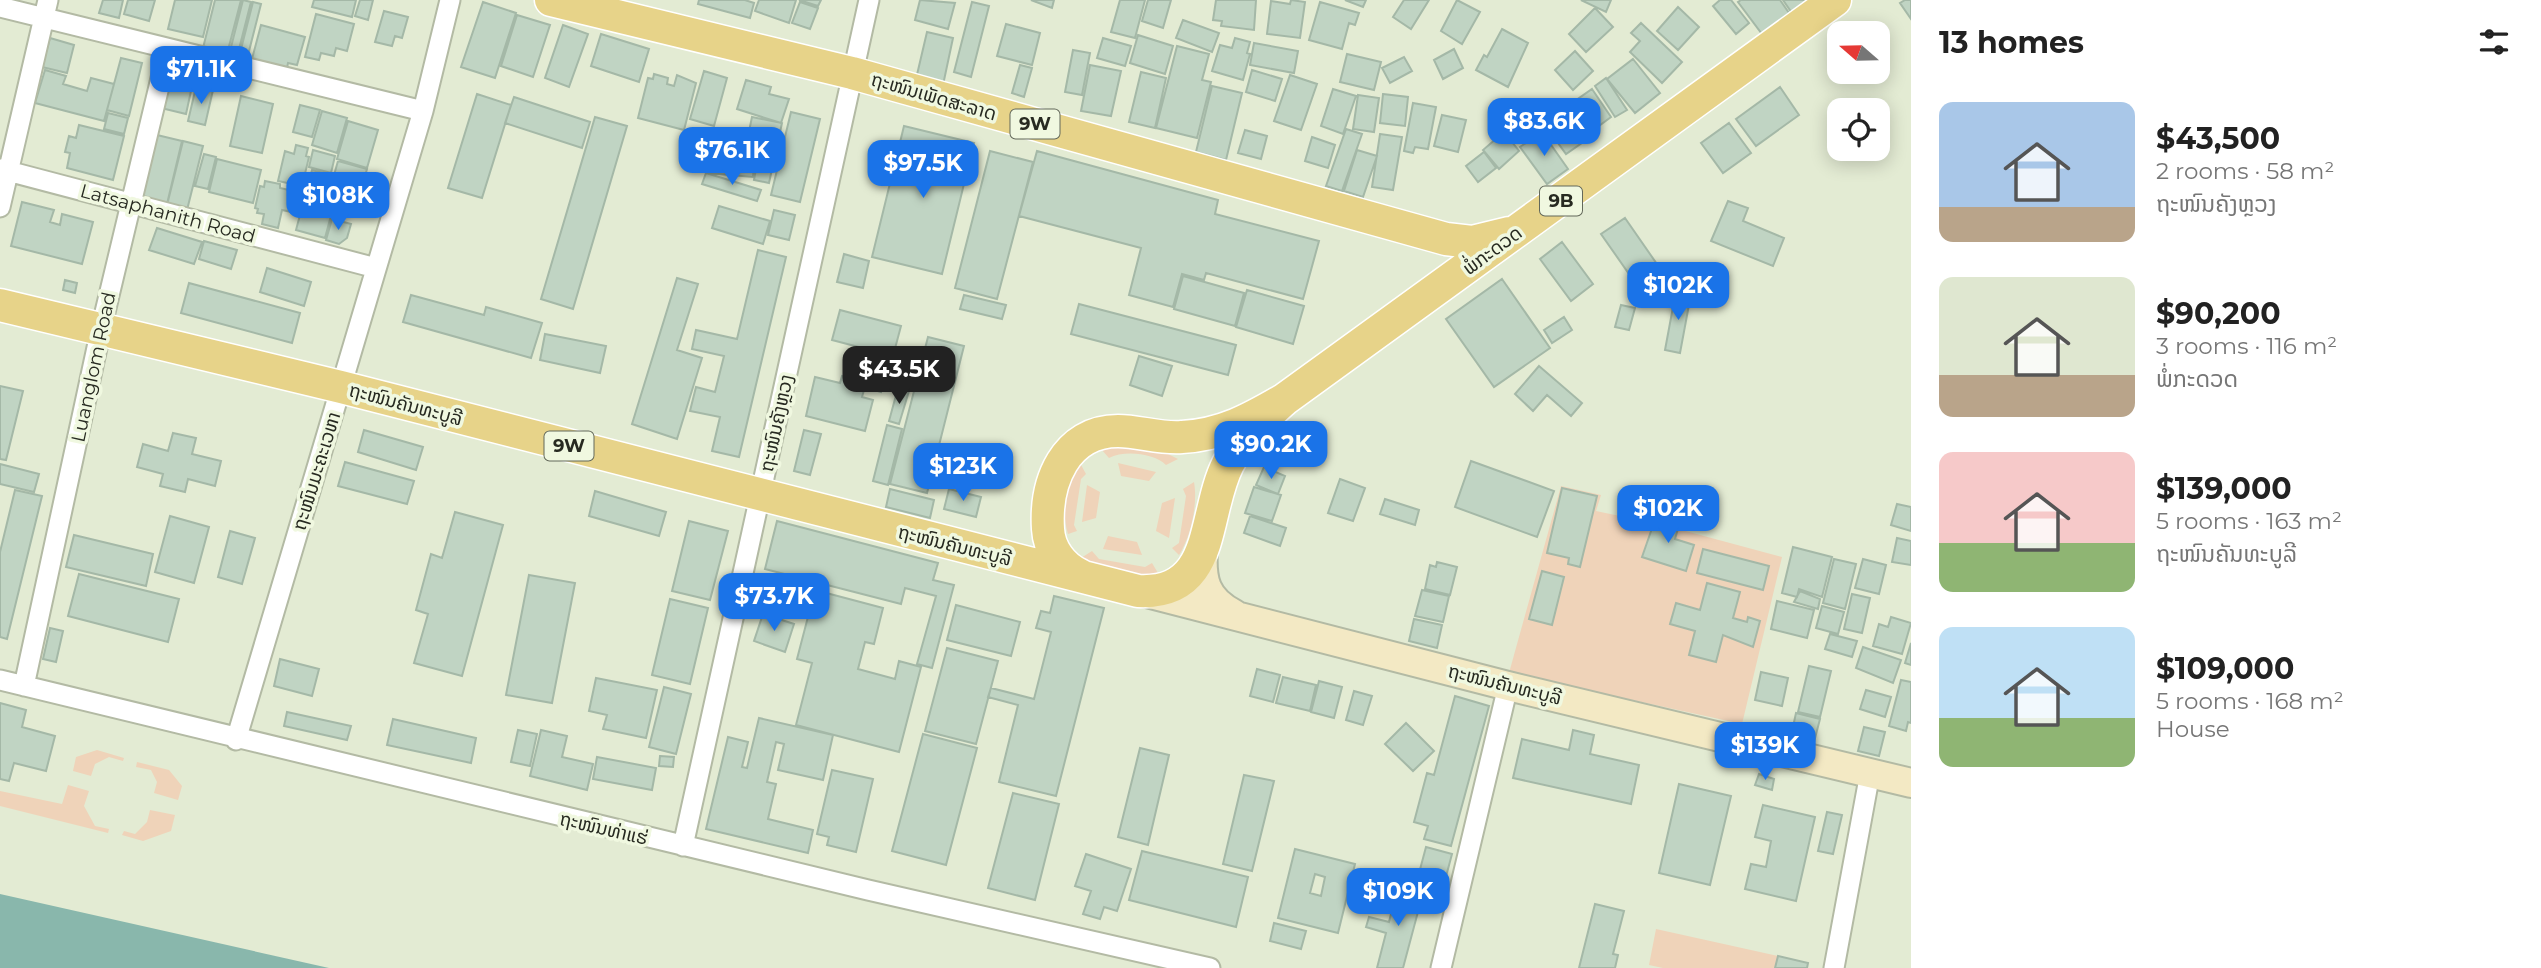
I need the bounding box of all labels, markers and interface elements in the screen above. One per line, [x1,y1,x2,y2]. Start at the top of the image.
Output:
north arrow [1827,21,1890,84]
map controls [1827,21,1890,161]
icon: filters [2475,23,2513,61]
text: 13 homes [1939,24,2084,61]
pin: $71.1K [144,46,258,106]
text: $71.1K [166,55,236,83]
street label: ຖະໜົນເພັດສະລາດ [868,68,999,125]
button: locate [1827,98,1890,161]
pin: $83.6K [1487,99,1601,158]
text: $83.6K [1504,107,1584,135]
road number: 9W [1010,110,1060,139]
text: $43,500 [2156,120,2280,157]
pin: $76.1K [675,128,789,187]
icon: home [1995,130,2079,214]
text: $76.1K [695,136,769,164]
pin: $97.5K [866,140,980,200]
text: $97.5K [884,149,962,177]
text: 2 rooms · 58 m² [2156,157,2334,185]
pin: $108K [289,173,387,232]
street label: Latsaphanith Road [78,179,258,248]
text: $108K [302,181,374,209]
road number: 9B [1540,186,1582,216]
text: ຖະໜົນຄັງຫຼວງ [2156,190,2276,218]
street label: ພໍ່ກະດວດ [1457,220,1527,280]
pin: $102K [1629,262,1727,322]
text: $102K [1643,271,1713,299]
street label: Luanglom Road [66,290,121,444]
text: $90,200 [2156,295,2281,332]
icon: home [1995,305,2079,389]
text: 3 rooms · 116 m² [2156,332,2337,360]
pin: $43.5K [842,346,956,406]
text: $43.5K [859,355,939,383]
text: ພໍ່ກະດວດ [2156,365,2238,393]
street label: ຖະໜົນຄັງຫຼວງ [755,372,798,474]
street label: ຖະໜົນຄັນທະບູລີ [346,378,465,432]
street label: ຖະໜົນມະຄະເວຫາ [288,409,345,533]
pin: $90.2K [1214,421,1328,481]
text: $90.2K [1230,430,1312,458]
road number: 9W [544,432,594,461]
pin: $123K [914,444,1012,503]
text: $123K [929,452,997,480]
text: $139,000 [2156,470,2292,507]
icon: home [1995,480,2079,564]
pin: $102K [1619,486,1717,545]
text: $102K [1633,494,1703,522]
text: 5 rooms · 163 m² [2156,507,2342,535]
street label: ຖະໜົນຄັນທະບູລີ [895,520,1014,572]
text: ຖະໜົນຄັນທະບູລີ [2156,540,2297,568]
pin: $73.7K [717,574,831,633]
text: $73.7K [734,582,814,610]
text: $109,000 [2156,650,2294,687]
icon: home [1995,655,2079,739]
street label: ຖະໜົນຄັນທະບູລີ [1445,659,1564,711]
text: 5 rooms · 168 m² [2156,687,2344,715]
text: House [2156,715,2230,743]
pin: $139K [1716,722,1814,782]
text: $139K [1731,731,1799,759]
street label: ຖະໜົນທ່າແຮ່ [557,807,650,850]
pin: $109K [1349,869,1447,928]
text: $109K [1363,877,1433,905]

